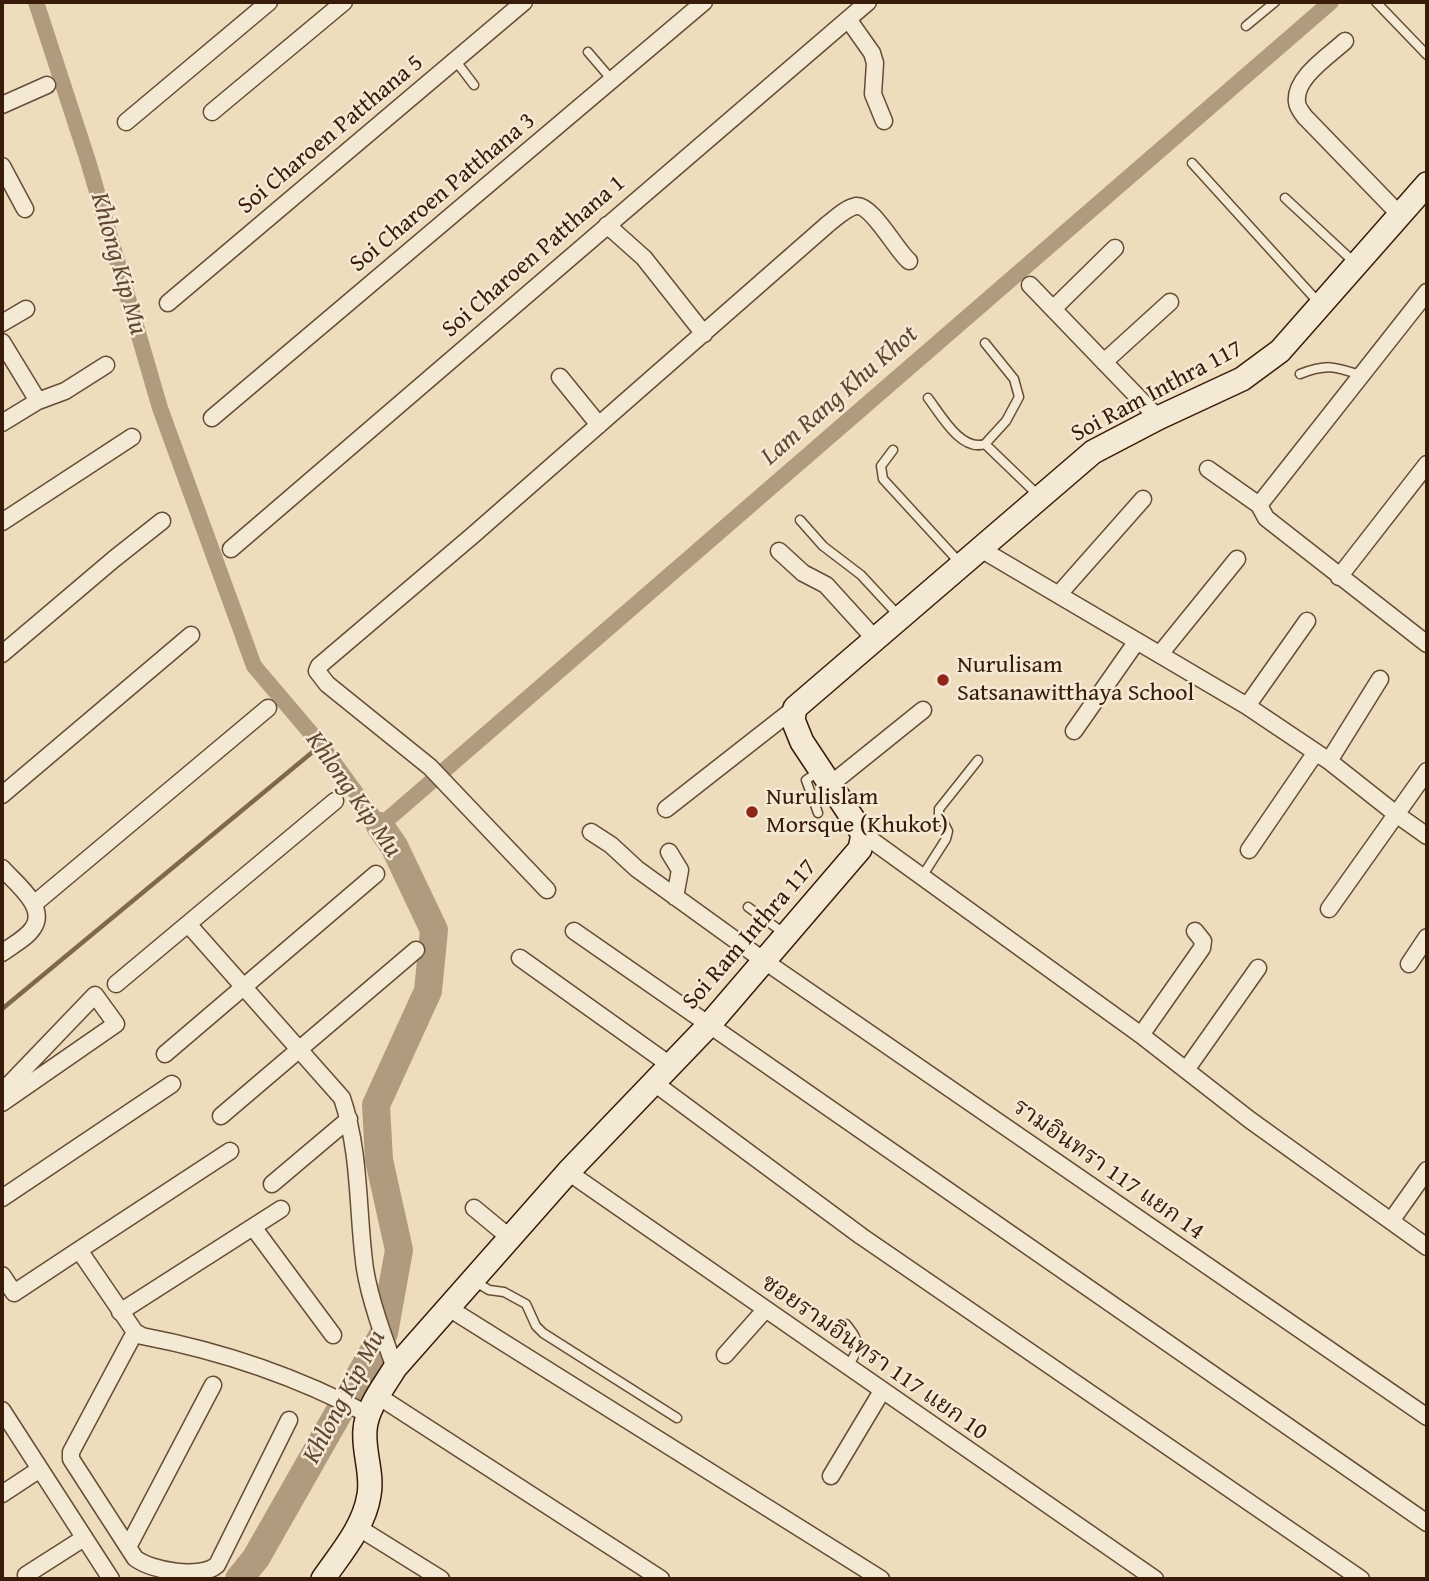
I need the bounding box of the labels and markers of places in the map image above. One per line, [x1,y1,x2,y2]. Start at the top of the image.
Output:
place label: Nurulisam Satsanawitthaya School [957,652,1194,708]
marker: Nurulisam Satsanawitthaya School [935,672,951,688]
place label: Nurulislam Morsque (Khukot) [766,784,948,840]
marker: Nurulislam Morsque (Khukot) [744,804,760,820]

